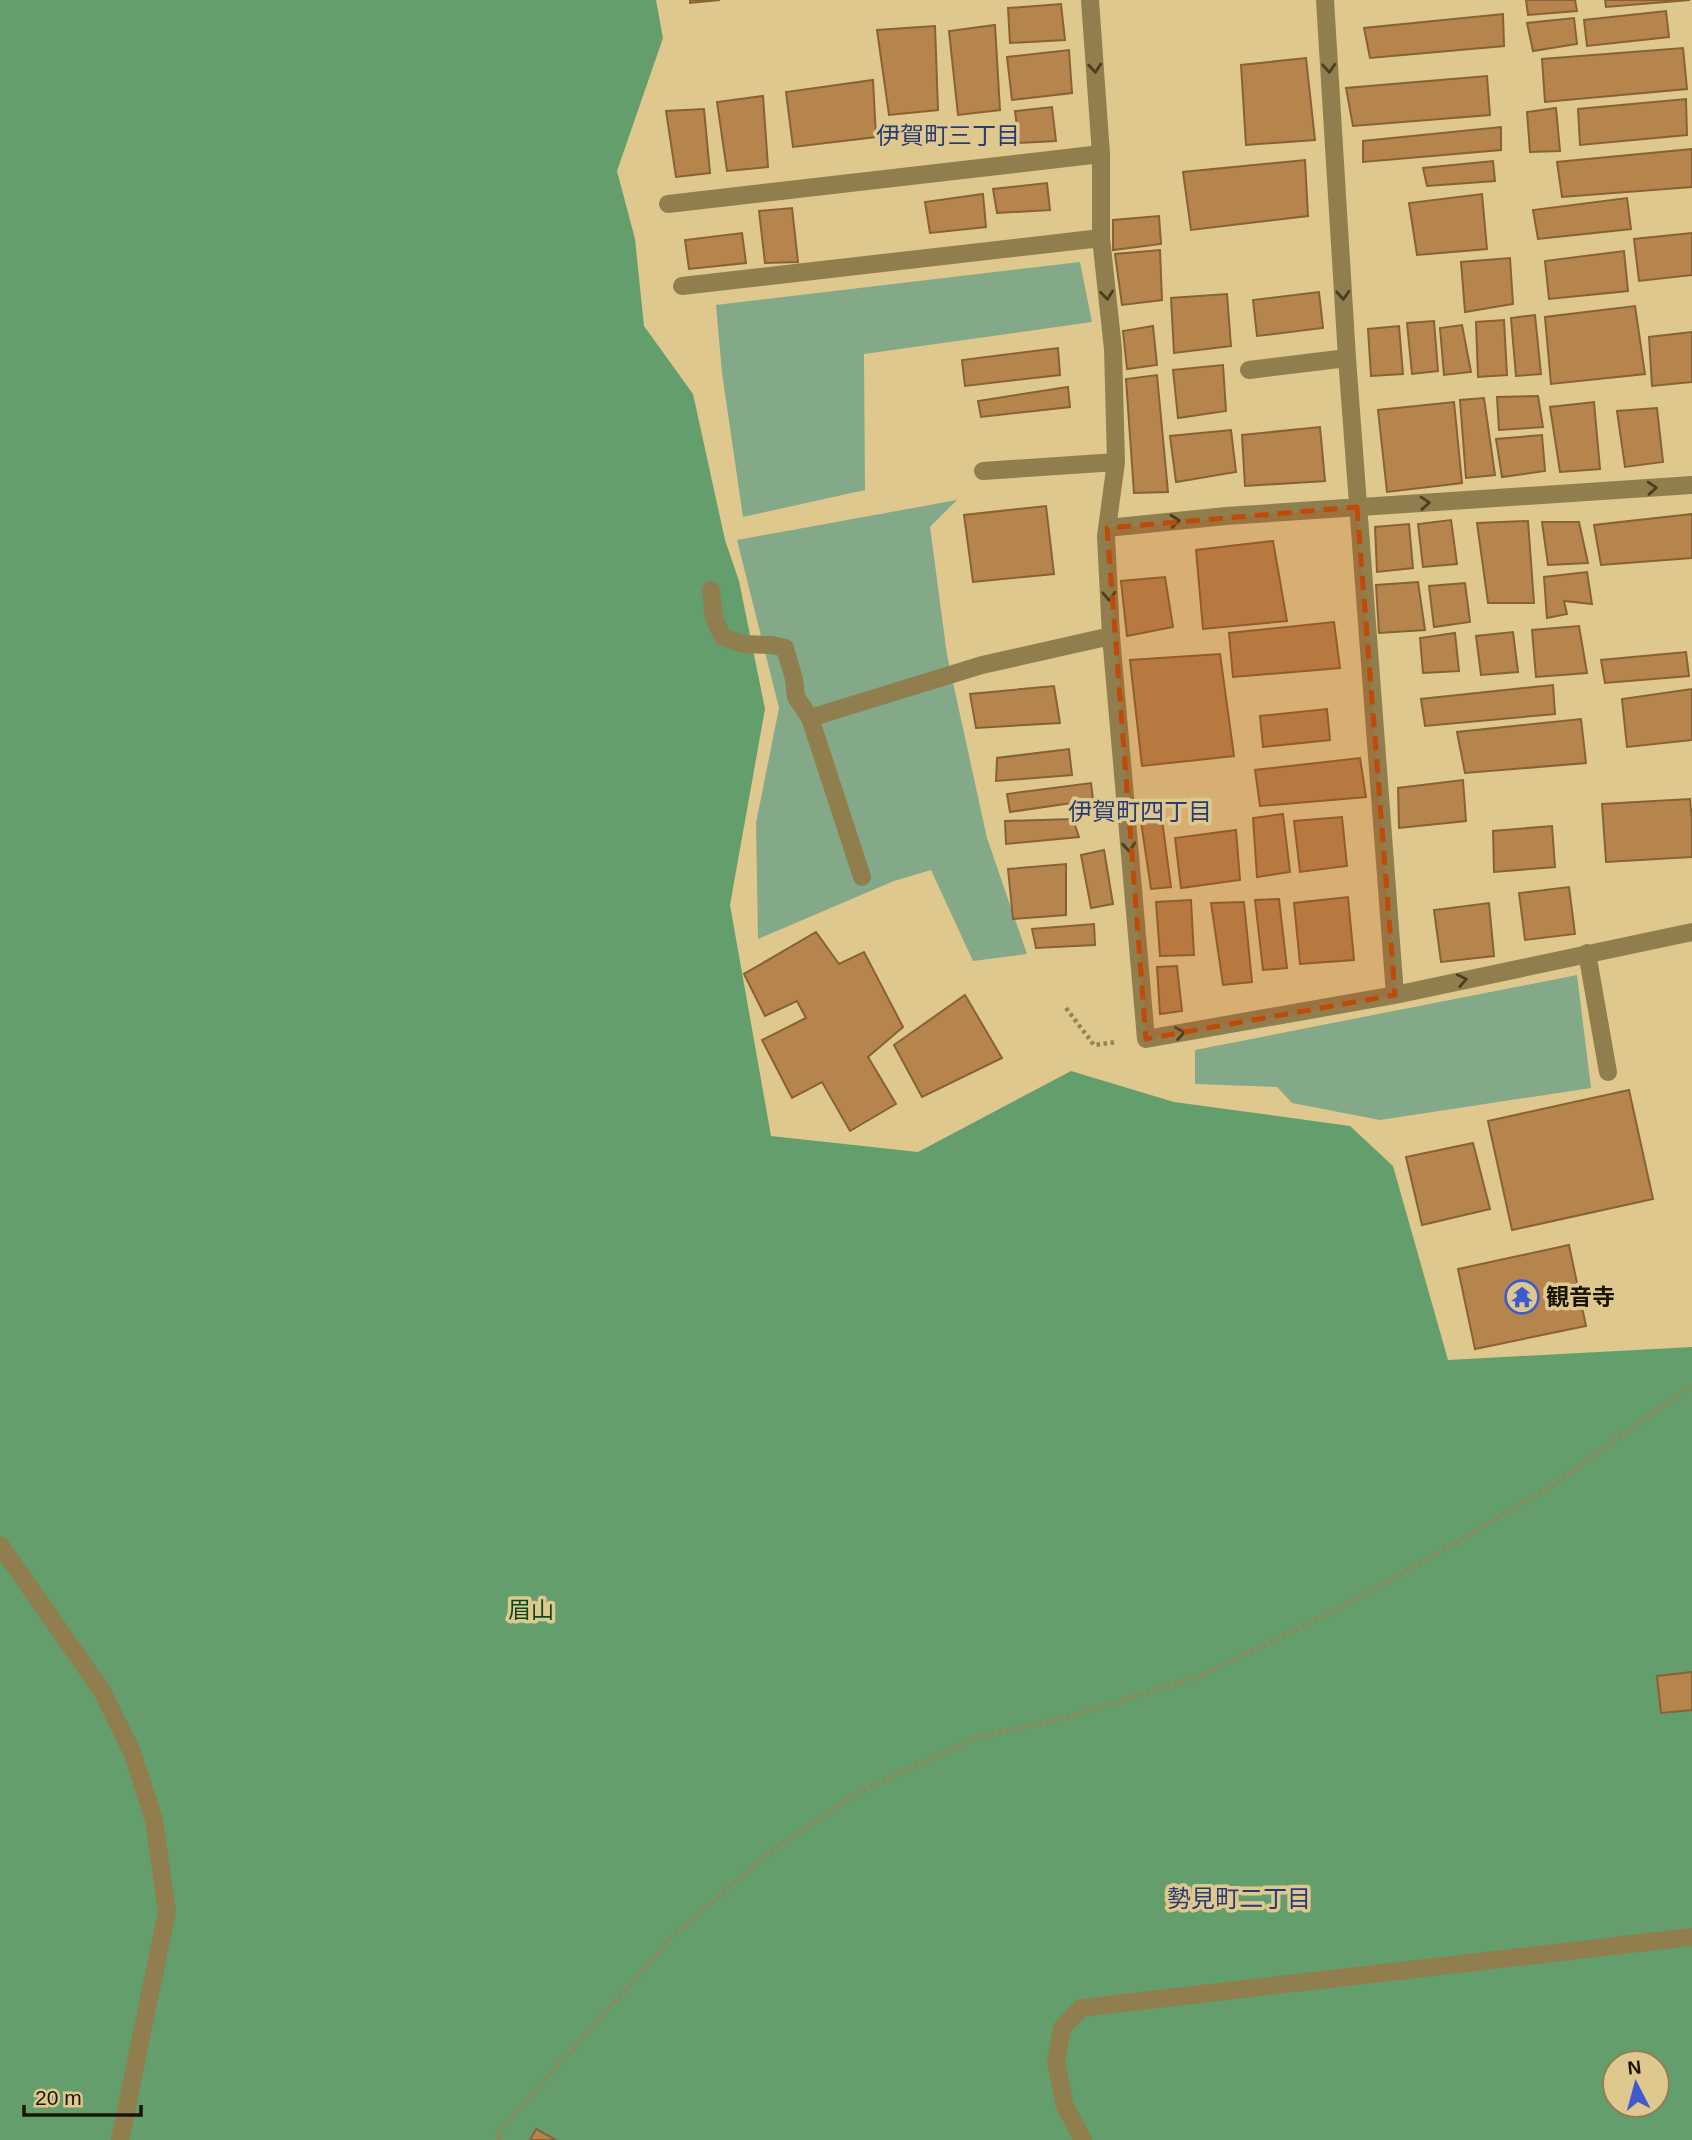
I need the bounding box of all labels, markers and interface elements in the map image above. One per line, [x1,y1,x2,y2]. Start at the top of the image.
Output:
one-way arrow [1087,63,1102,74]
one-way arrow [1322,63,1337,74]
district label: 伊賀町三丁目 [876,122,1020,149]
one-way arrow [1100,289,1115,301]
one-way arrow [1335,290,1350,301]
one-way arrow [1647,481,1658,496]
one-way arrow [1420,496,1431,511]
one-way arrow [1170,514,1181,529]
one-way arrow [1101,591,1116,602]
district label: 伊賀町四丁目 [1068,798,1212,825]
one-way arrow [1121,842,1136,853]
one-way arrow [1456,974,1468,989]
one-way arrow [1174,1026,1186,1041]
temple icon: 観音寺 [1503,1278,1541,1316]
place label: 観音寺 [1546,1284,1615,1310]
park label: 眉山 [508,1597,554,1623]
district label: 勢見町二丁目 [1167,1885,1311,1912]
north arrow [1601,2049,1671,2119]
text: N [1626,2056,1642,2079]
scale bar [24,2074,142,2118]
text: 20 m [35,2086,82,2109]

